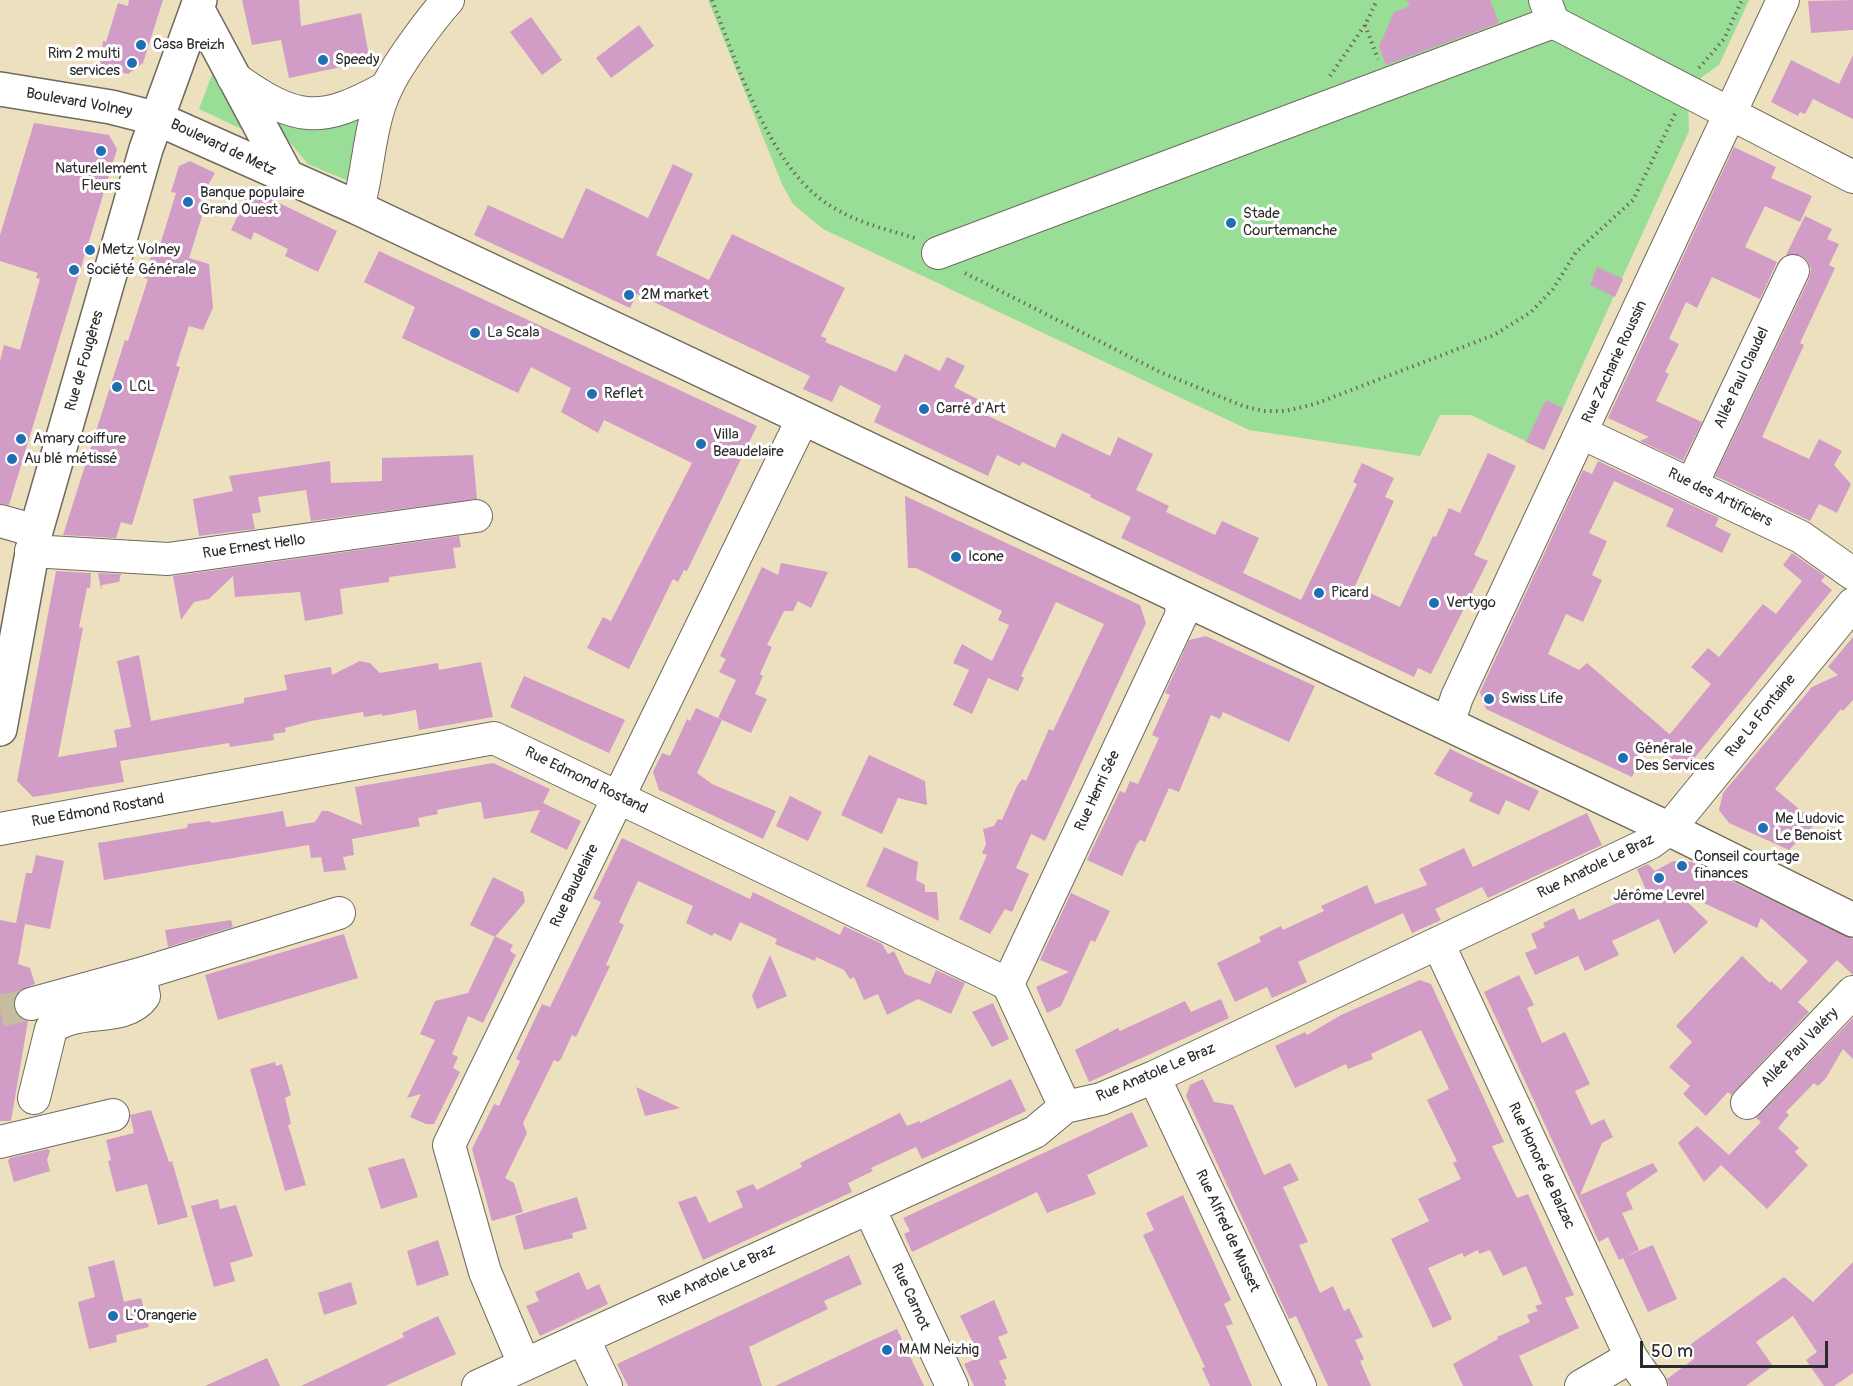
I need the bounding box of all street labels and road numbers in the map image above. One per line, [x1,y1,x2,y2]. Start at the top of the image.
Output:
street label: Boulevard Volney [25,85,133,121]
street label: Boulevard de Metz [167,116,279,180]
street label: Rue Zacharie Roussin [1579,298,1651,426]
street label: Rue de Fougères [62,309,108,413]
street label: Allée Paul Claudel [1711,324,1773,432]
street label: Rue des Artificiers [1665,465,1775,531]
street label: Rue Ernest Hello [202,531,306,563]
street label: Rue La Fontaine [1722,671,1800,761]
street label: Rue Edmond Rostand [522,743,650,819]
street label: Rue Henri Sée [1072,748,1124,834]
street label: Rue Edmond Rostand [30,790,166,832]
street label: Rue Anatole Le Braz [1535,831,1657,903]
street label: Rue Baudelaire [547,842,603,930]
street label: Allée Paul Valéry [1758,1005,1842,1091]
street label: Rue Anatole Le Braz [1094,1040,1218,1106]
street label: Rue Honoré de Balzac [1504,1100,1578,1232]
street label: Rue Alfred de Musset [1191,1167,1263,1295]
street label: Rue Anatole Le Braz [655,1241,779,1311]
street label: Rue Carnot [887,1261,933,1333]

